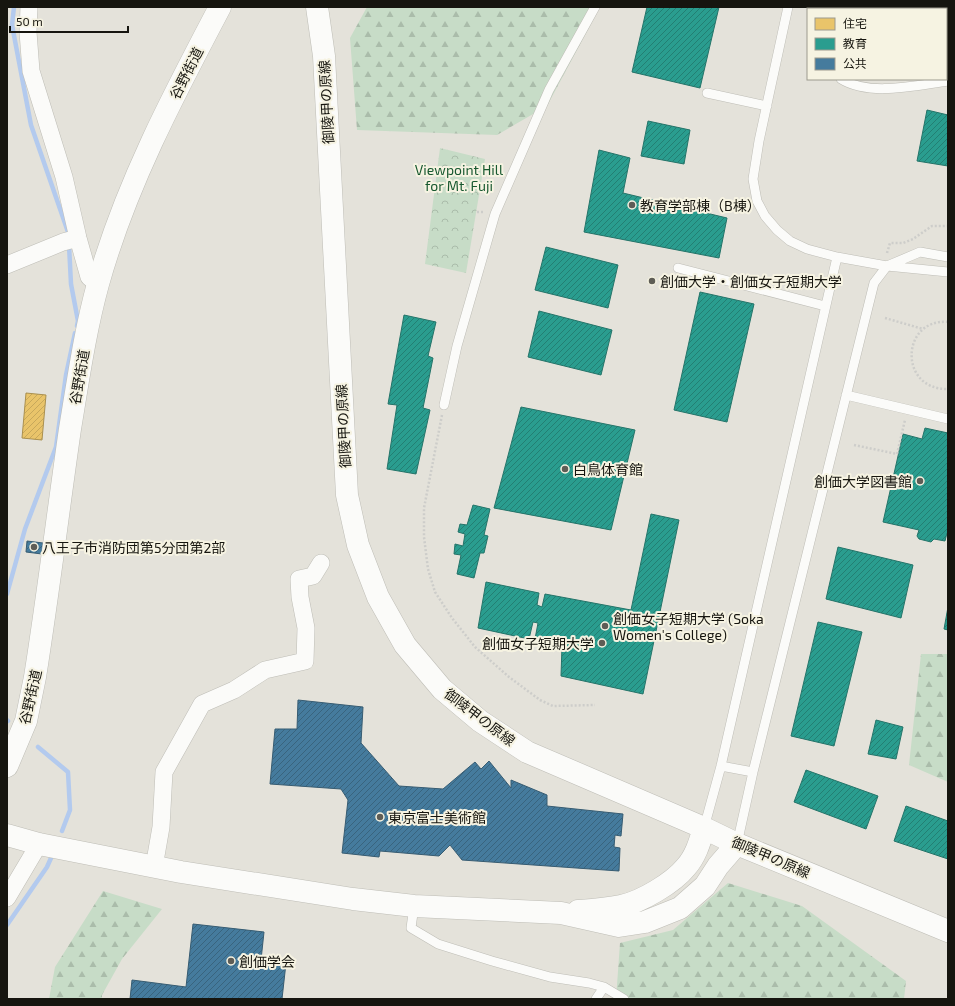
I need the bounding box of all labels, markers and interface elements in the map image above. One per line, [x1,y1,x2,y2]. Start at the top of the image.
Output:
scale bar [10,8,128,34]
legend [807,8,947,80]
text: 50 m [16,14,43,28]
text: 住宅 [843,16,867,30]
text: 教育 [843,36,867,50]
street label: 谷野街道 [166,44,206,102]
text: 公共 [843,56,867,70]
street label: 御陵甲の原線 [315,60,337,144]
park label: Viewpoint Hill for Mt. Fuji [415,161,504,194]
place label: 教育学部棟（B棟） [640,197,761,214]
marker: 教育学部棟（B棟） [627,200,637,210]
place label: 創価大学・創価女子短期大学 [660,273,842,290]
marker: 創価大学・創価女子短期大学 [647,276,657,286]
street label: 谷野街道 [66,348,92,406]
street label: 御陵甲の原線 [332,384,354,468]
place label: 白鳥体育館 [573,461,643,478]
marker: 白鳥体育館 [560,464,570,474]
place label: 創価大学図書館 [814,473,912,490]
marker: 創価大学図書館 [915,476,925,486]
place label: 八王子市消防団第5分団第2部 [42,539,225,556]
marker: 八王子市消防団第5分団第2部 [29,542,39,552]
place label: 創価女子短期大学 (Soka Women's College) [613,610,764,643]
marker: 創価女子短期大学 (Soka Women's College) [600,621,610,631]
place label: 創価女子短期大学 [482,635,594,652]
marker: 創価女子短期大学 [597,638,607,648]
street label: 谷野街道 [15,668,45,726]
street label: 御陵甲の原線 [441,685,519,749]
place label: 東京富士美術館 [388,809,486,826]
marker: 東京富士美術館 [375,812,385,822]
street label: 御陵甲の原線 [729,833,813,881]
place label: 創価学会 [239,953,295,970]
marker: 創価学会 [226,956,236,966]

